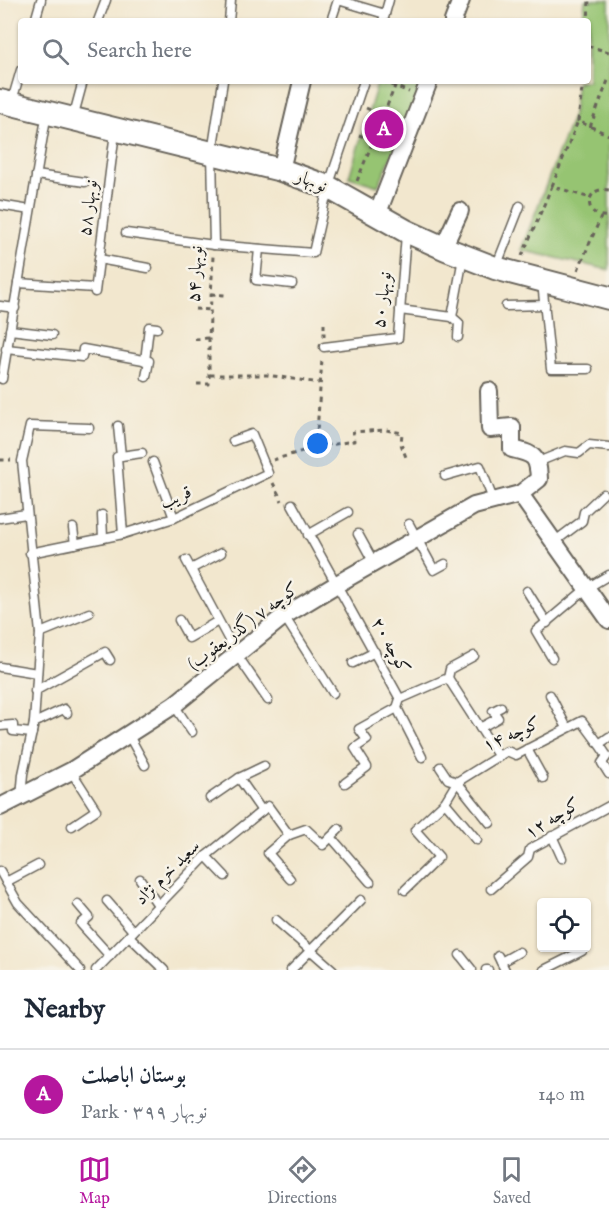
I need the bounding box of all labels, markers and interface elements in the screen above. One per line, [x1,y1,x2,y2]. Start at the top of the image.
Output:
search box [18,18,591,84]
icon: search [39,35,72,68]
text: Search here [87,37,192,65]
pin: A [364,106,404,152]
street label: نوبهار [290,165,330,199]
street label: نوبهار ۵۸ [74,178,104,238]
street label: نوبهار ۵۴ [183,245,209,303]
street label: نوبهار ۵۰ [368,270,398,330]
your location [303,429,332,458]
street label: قریب [157,481,195,515]
street label: کوچه ۷ (گذر یعقوب) [182,575,304,676]
street label: کوچه ۲۰ [365,614,415,678]
street label: کوچه ۱۴ [480,712,544,758]
street label: کوچه ۱۲ [521,793,585,845]
street label: سعید خرم نژاد [130,835,208,913]
map controls [537,898,591,952]
button: locate [537,898,591,952]
text: Nearby [24,993,105,1026]
text: بوستان اباصلت [81,1062,186,1090]
text: A [37,1082,50,1107]
text: 140 m [538,1082,585,1107]
text: Park · نوبهار ۳۹۹ [81,1100,207,1125]
tab: Map [78,1153,111,1209]
tab: Directions [267,1153,337,1209]
tab: Saved [493,1153,531,1209]

